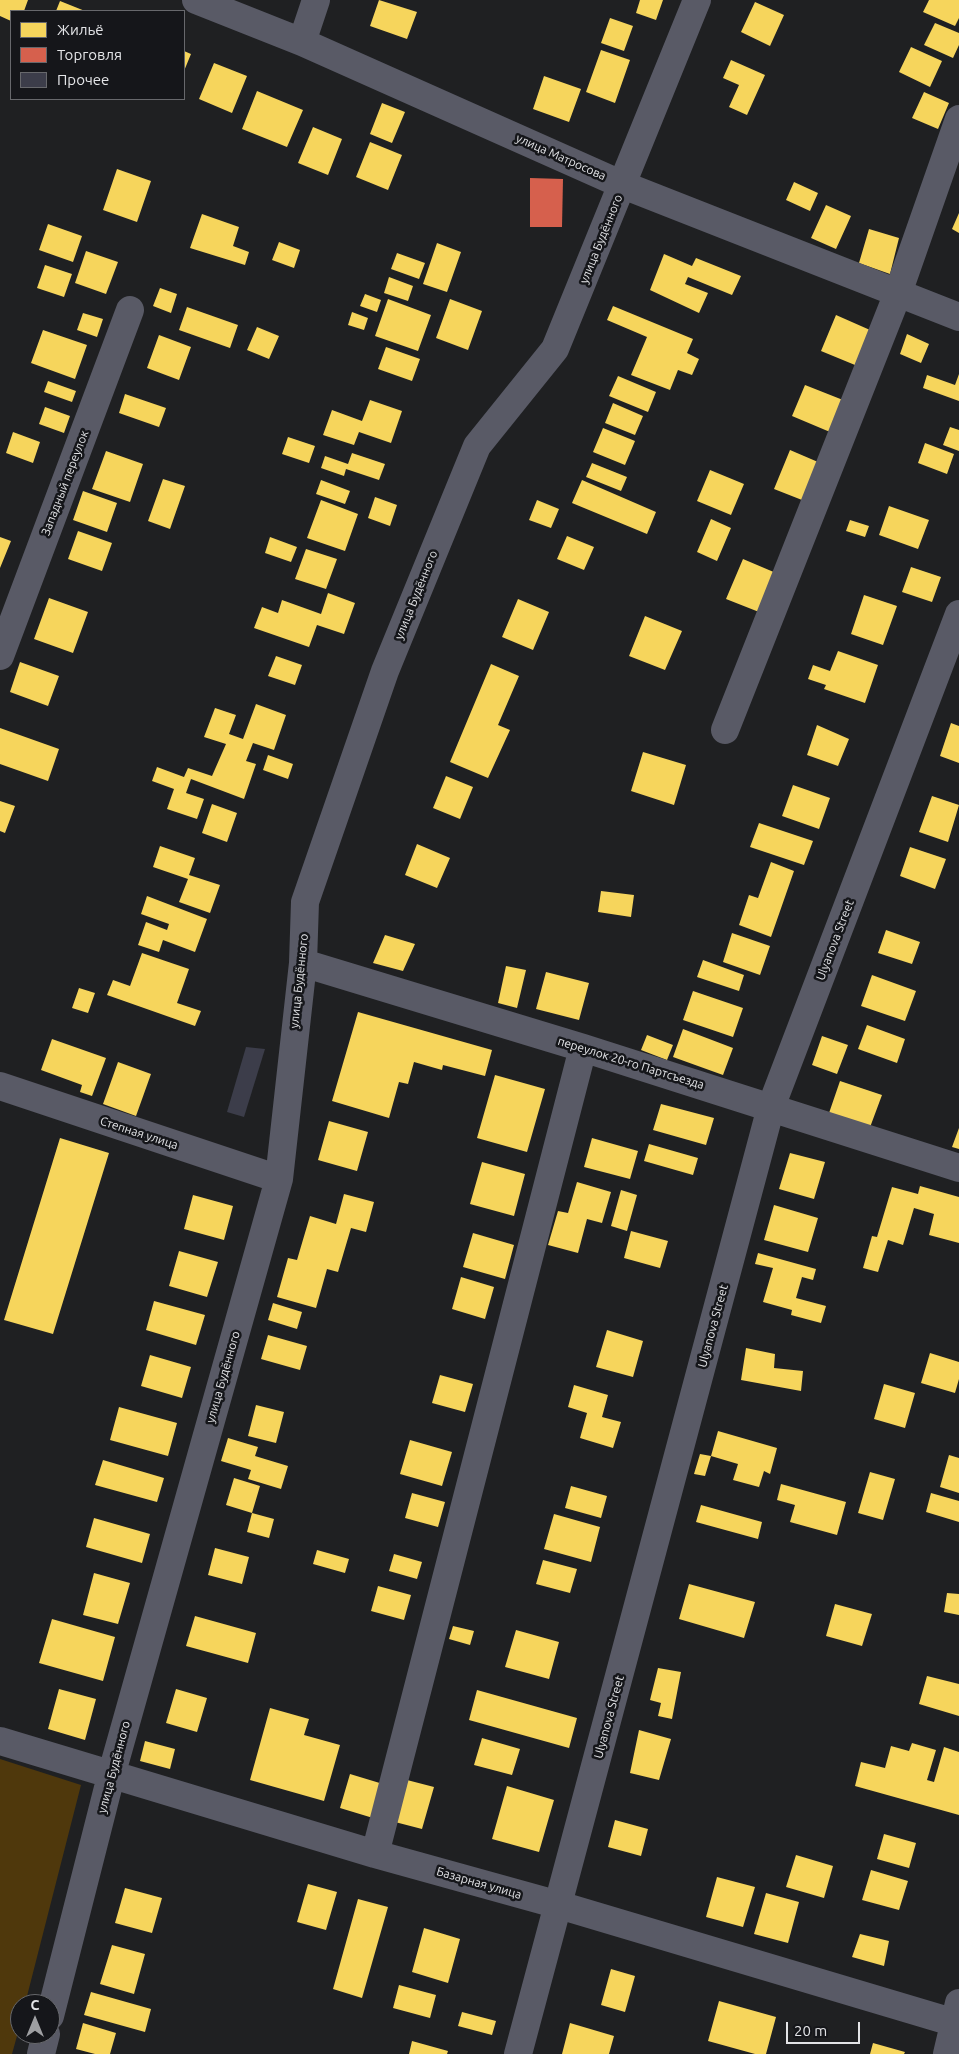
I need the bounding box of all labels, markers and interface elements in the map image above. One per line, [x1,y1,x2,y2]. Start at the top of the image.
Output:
legend [10,10,185,100]
text: Жильё [57,21,104,38]
text: Торговля [57,46,122,63]
text: Прочее [57,71,109,88]
street label: улица Матросова [514,131,608,183]
street label: улица Будённого [577,192,625,286]
street label: Западный переулок [38,428,92,538]
street label: улица Будённого [392,548,440,642]
street label: Ulyanova Street [813,898,857,982]
street label: улица Будённого [287,933,311,1029]
street label: переулок 20-го Партсъезда [556,1034,706,1092]
street label: Степная улица [98,1114,180,1152]
street label: Ulyanova Street [695,1283,731,1369]
street label: улица Будённого [203,1329,243,1425]
street label: Ulyanova Street [591,1674,627,1760]
street label: улица Будённого [95,1719,133,1815]
street label: Базарная улица [435,1864,523,1902]
north arrow [10,1994,60,2044]
text: С [31,1997,39,2013]
scale bar [789,2012,863,2044]
text: 20 m [794,2022,827,2039]

